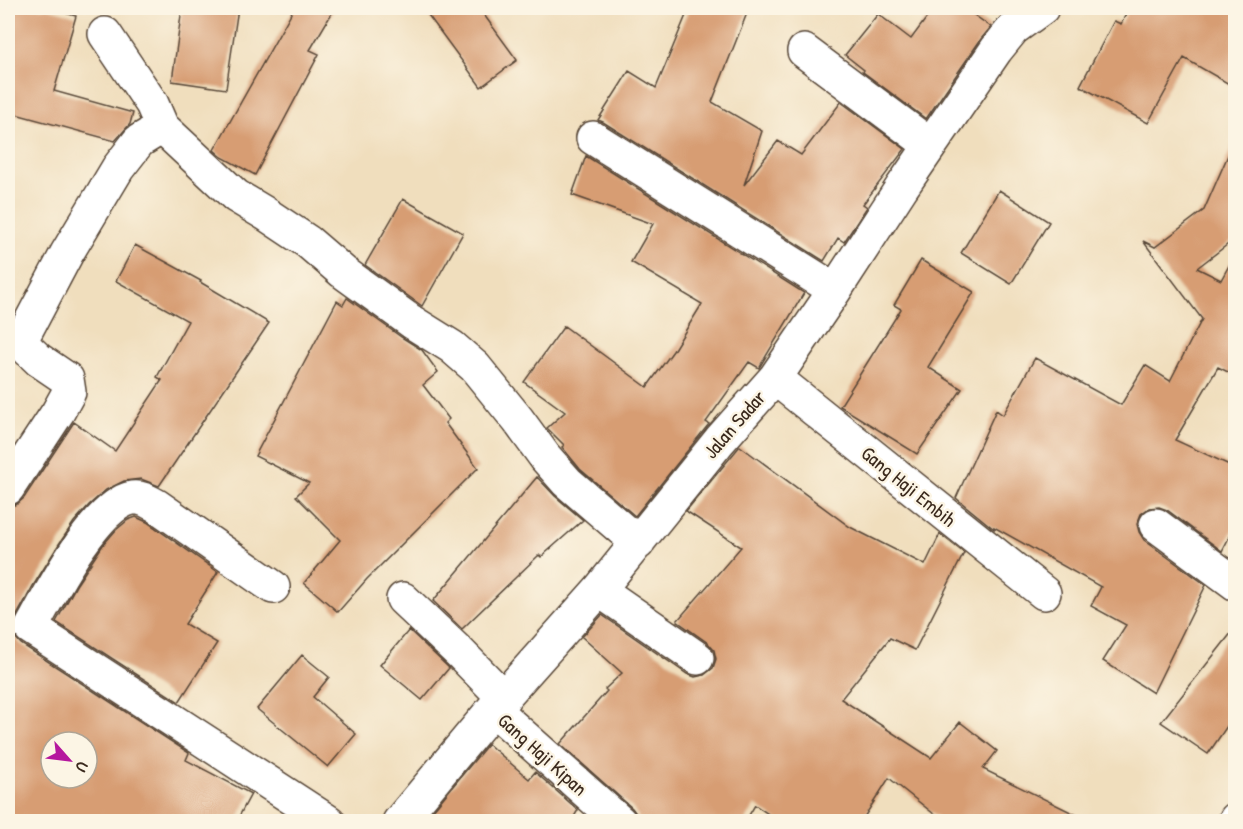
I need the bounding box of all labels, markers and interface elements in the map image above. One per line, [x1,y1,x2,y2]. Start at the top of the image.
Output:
street label: Jalan Sadar [697,384,771,464]
street label: Gang Haji Embih [856,439,962,533]
street label: Gang Haji Kipan [493,707,593,801]
north arrow [39,730,99,790]
text: U [70,758,94,776]

